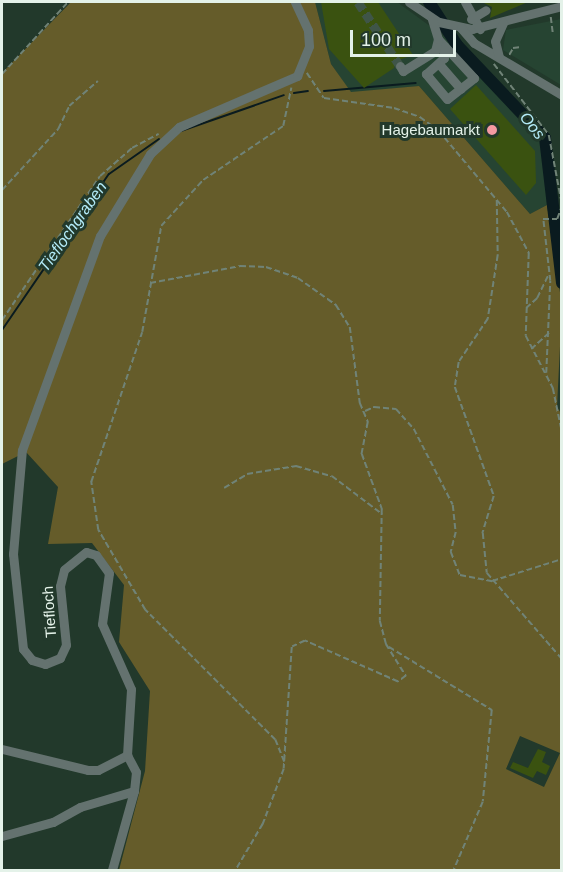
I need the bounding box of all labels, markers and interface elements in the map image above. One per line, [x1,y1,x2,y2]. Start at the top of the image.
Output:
scale bar [353,18,460,56]
text: 100 m [361,30,411,50]
water label: Oos [515,109,549,143]
place label: Hagebaumarkt [382,121,480,139]
marker: Hagebaumarkt [485,123,499,137]
water label: Tieflochgraben [35,178,111,276]
street label: Tiefloch [38,585,60,639]

